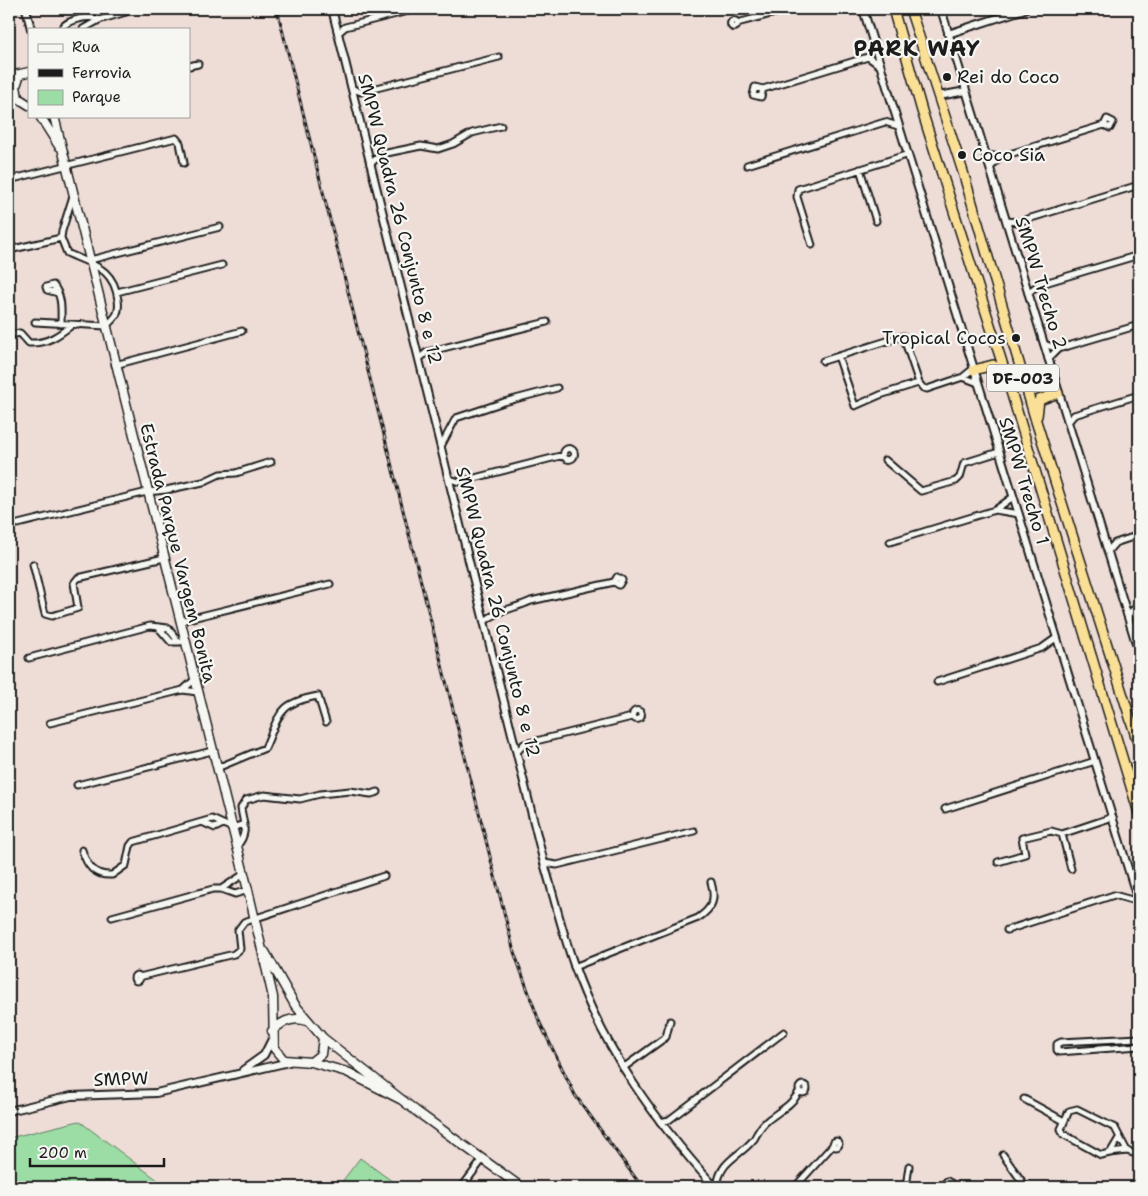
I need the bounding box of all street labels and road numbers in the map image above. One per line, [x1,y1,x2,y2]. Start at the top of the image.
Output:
street label: SMPW Quadra 26 Conjunto 8 e 12 [352,71,448,367]
street label: SMPW Trecho 2 [1009,214,1073,352]
road number: DF-003 [987,364,1059,392]
street label: SMPW Trecho 1 [993,414,1055,548]
street label: Estrada Parque Vargem Bonita [134,421,222,685]
street label: SMPW Quadra 26 Conjunto 8 e 12 [450,464,546,760]
street label: SMPW [93,1066,149,1092]

